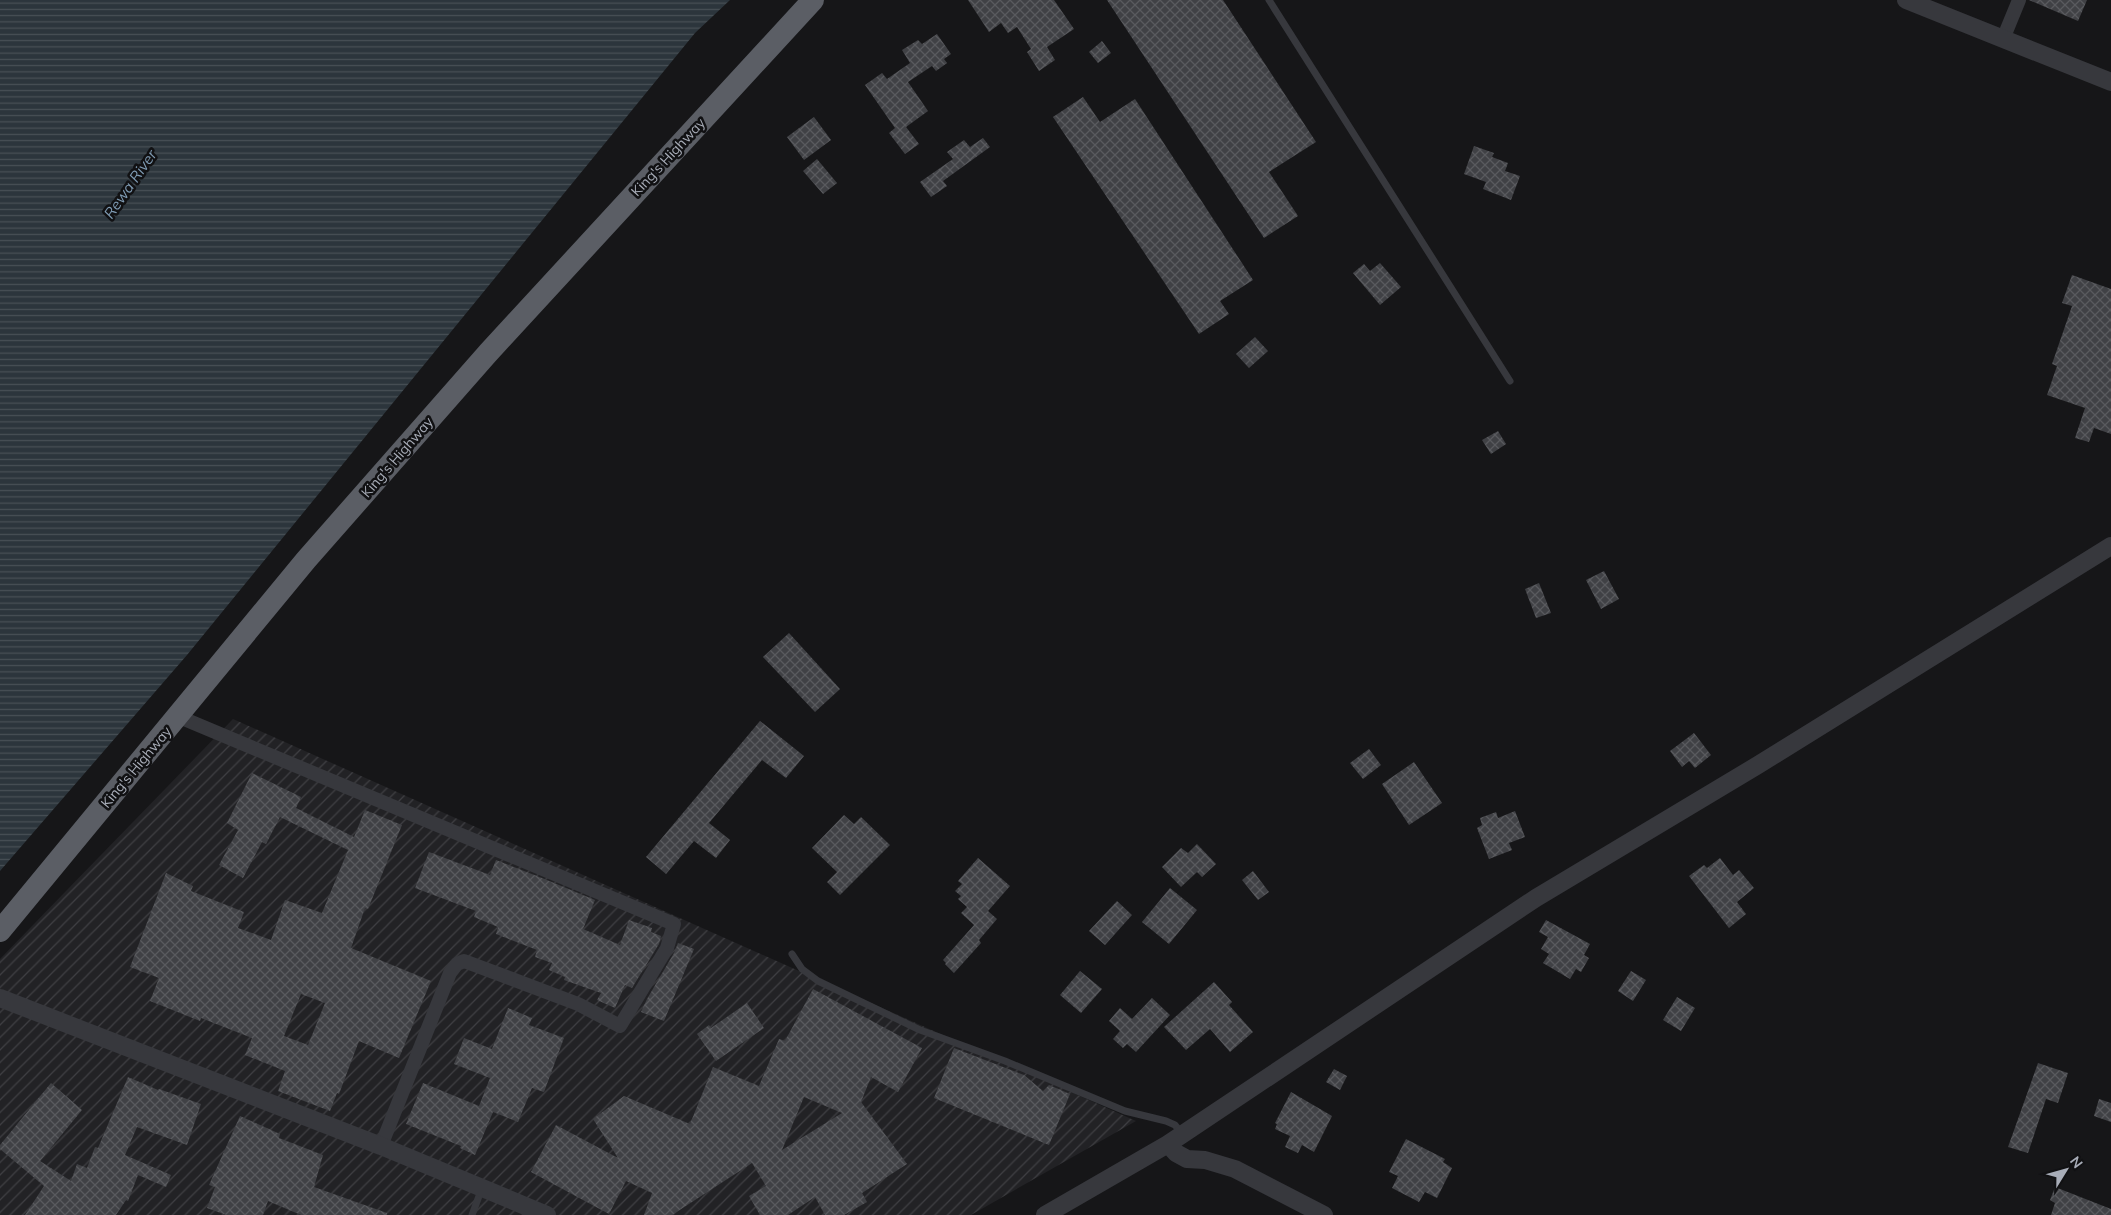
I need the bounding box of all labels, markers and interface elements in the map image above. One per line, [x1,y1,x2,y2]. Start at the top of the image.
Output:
street label: King's Highway [627,114,709,200]
water label: Rewa River [99,146,161,222]
street label: King's Highway [357,413,437,501]
street label: King's Highway [97,722,176,811]
north arrow [2041,1145,2091,1195]
text: N [2066,1153,2087,1172]

